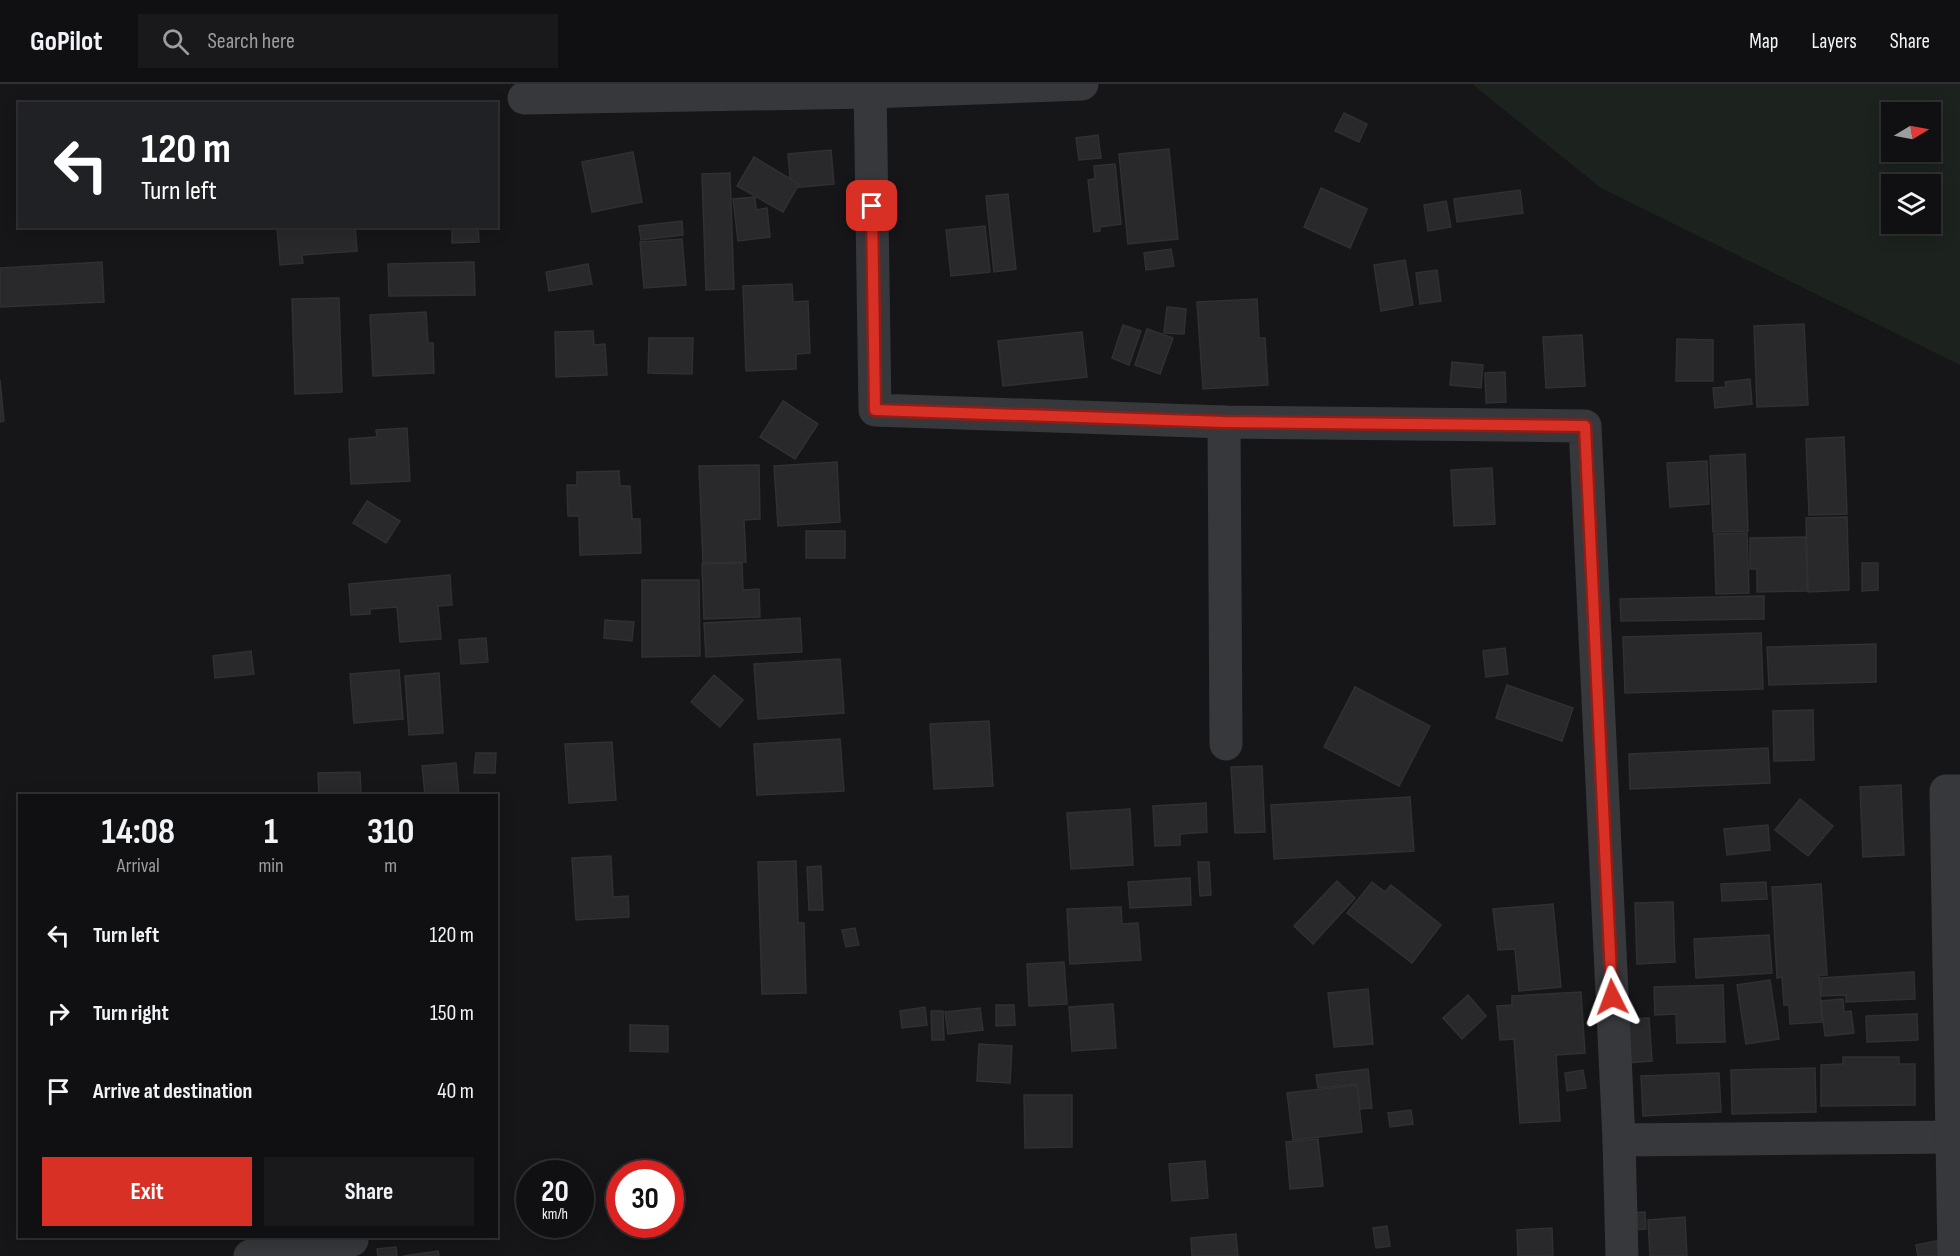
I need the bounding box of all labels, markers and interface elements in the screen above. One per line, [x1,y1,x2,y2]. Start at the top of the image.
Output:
search box [138,14,558,68]
text: GoPilot [30,25,102,58]
icon: search [159,25,192,58]
text: Search here [207,28,295,55]
text: Map [1749,29,1778,54]
text: Layers [1811,29,1857,54]
text: Share [1890,29,1930,54]
north arrow [1881,102,1941,162]
map controls [1881,102,1941,234]
text: 120 m [141,124,231,175]
icon: left [42,126,120,204]
button: layers [1881,174,1941,234]
text: Turn left [141,175,217,207]
pin [846,180,897,231]
icon: arrive [855,189,888,222]
text: 14:08 [102,811,175,854]
text: 1 [264,811,278,854]
text: 310 [367,811,414,854]
text: Arrival [117,854,160,878]
text: min [258,854,284,878]
text: m [384,854,397,878]
icon: left [42,919,75,952]
text: Turn left [93,922,159,949]
text: 120 m [430,922,474,949]
position arrow [1580,965,1644,1029]
icon: right [42,997,75,1030]
text: Turn right [93,1000,169,1027]
text: 150 m [430,1000,474,1027]
icon: arrive [42,1075,75,1108]
text: Arrive at destination [93,1078,252,1105]
text: 40 m [437,1078,474,1105]
button: Exit [42,1157,252,1226]
button: Share [264,1157,474,1226]
speed limit sign: 30 [606,1160,684,1238]
text: 20 [541,1174,569,1210]
text: km/h [542,1205,568,1224]

